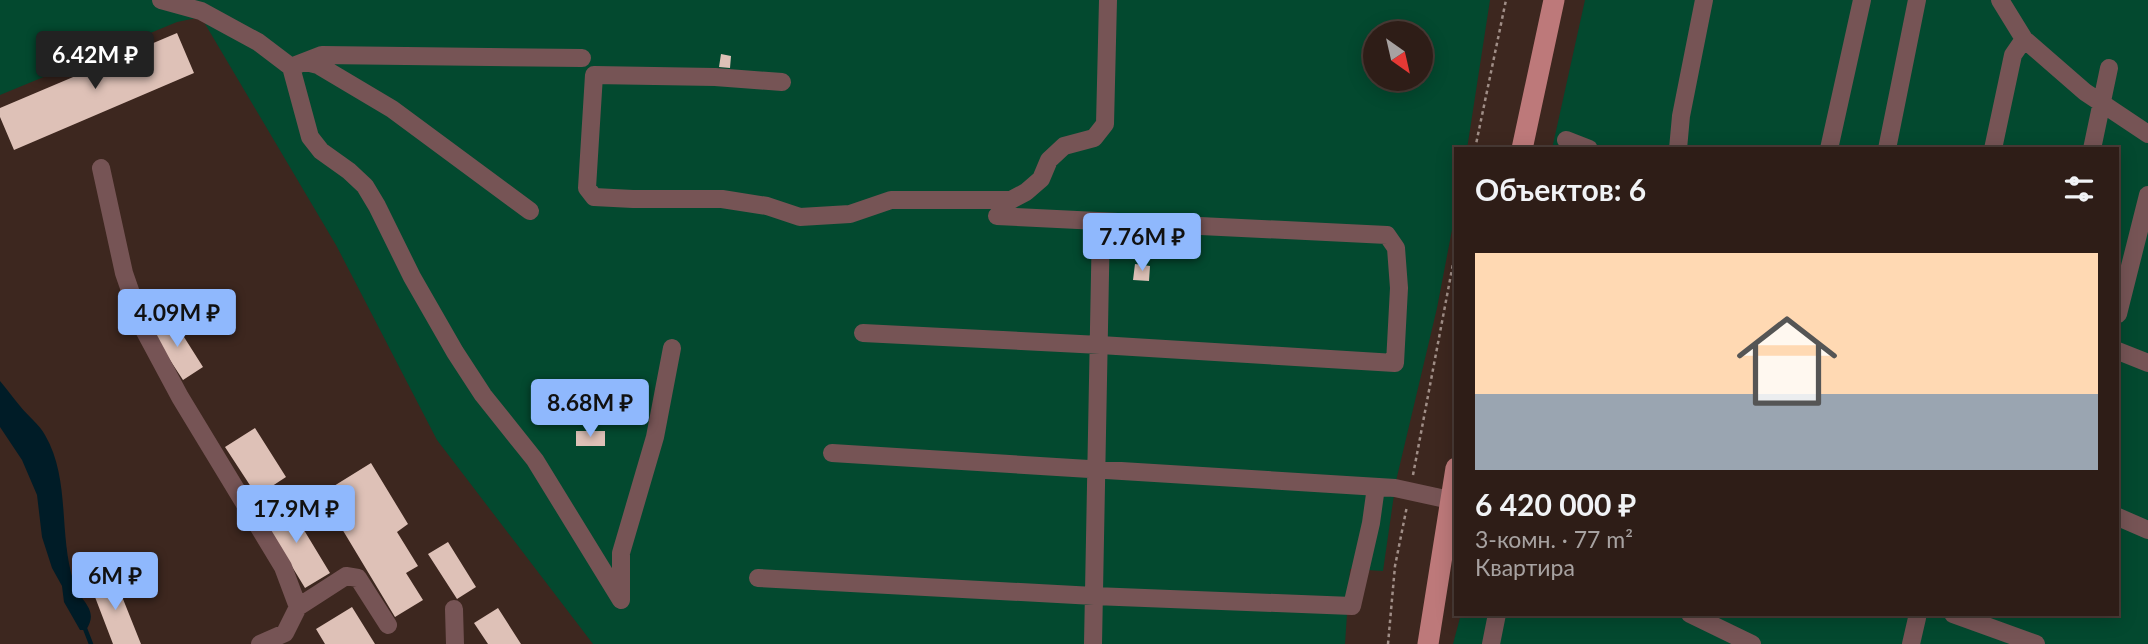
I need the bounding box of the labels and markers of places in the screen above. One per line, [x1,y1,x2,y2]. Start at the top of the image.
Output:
pin: 6.42M ₽ [30,32,160,91]
pin: 7.76M ₽ [1077,214,1207,273]
pin: 4.09M ₽ [112,290,242,349]
pin: 8.68M ₽ [525,380,655,439]
pin: 17.9M ₽ [231,486,361,545]
pin: 6M ₽ [74,552,156,612]

